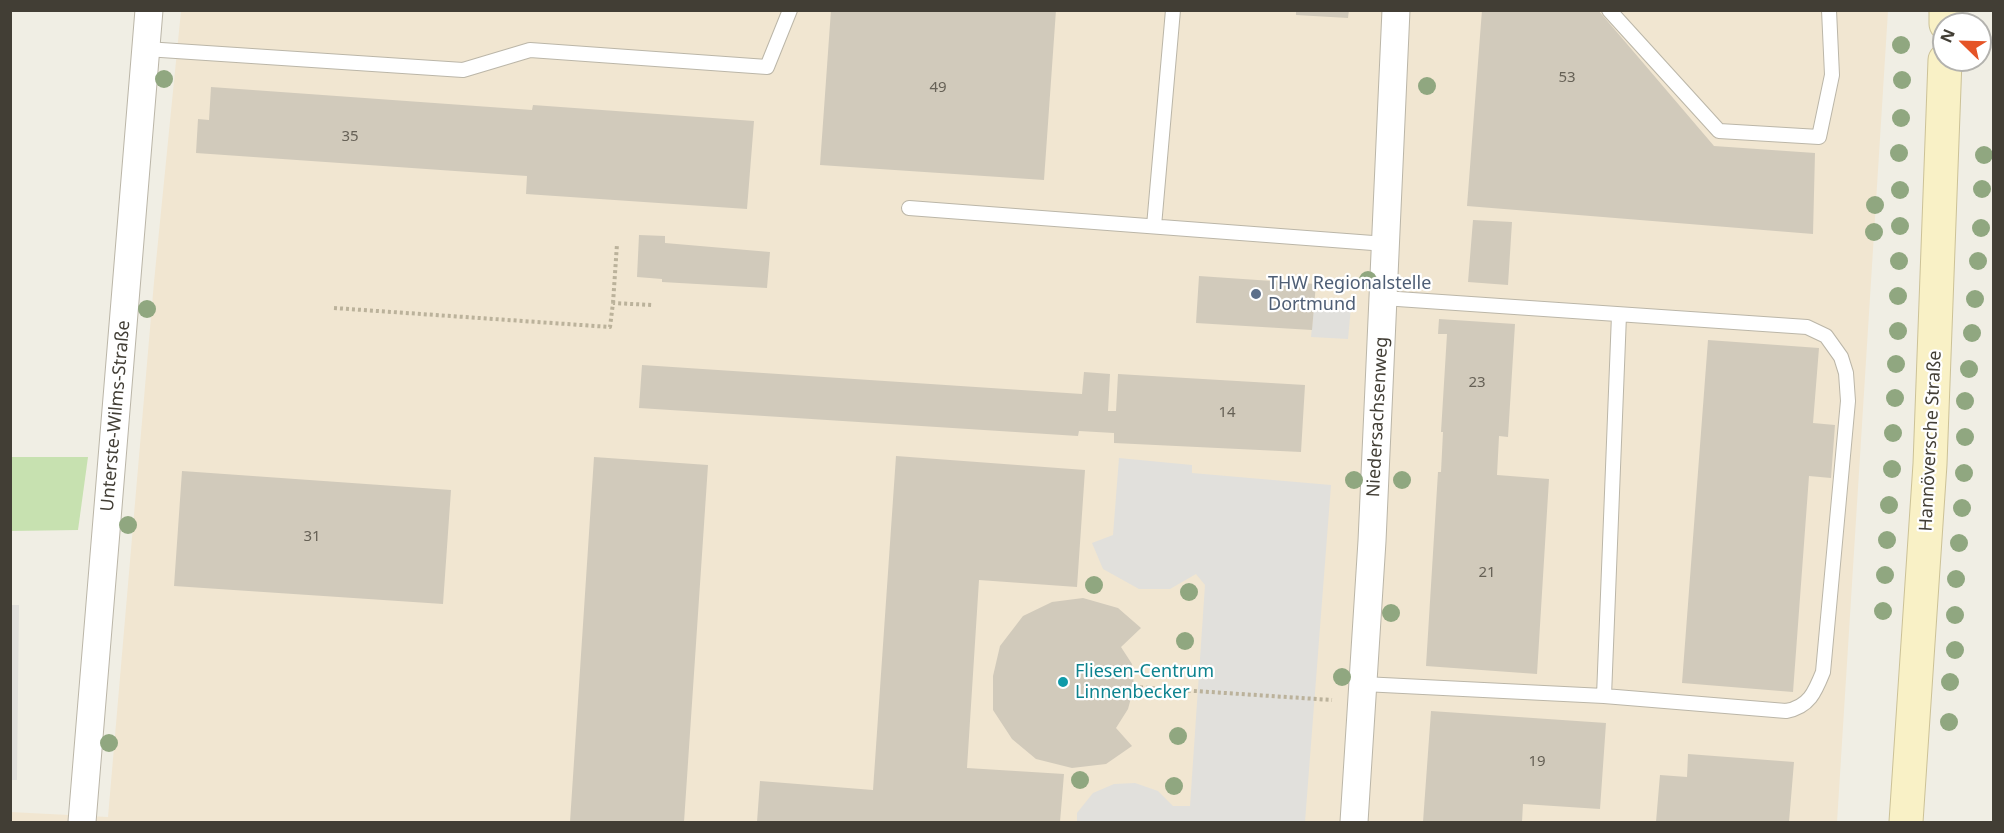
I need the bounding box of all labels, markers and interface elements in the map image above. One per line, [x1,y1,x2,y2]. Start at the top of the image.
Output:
north arrow [1932,12,1992,72]
text: N [1935,25,1960,46]
house number: 53 [1558,69,1576,87]
house number: 49 [929,79,947,97]
house number: 35 [341,128,359,146]
place label: THW Regionalstelle Dortmund [1268,273,1431,316]
marker: THW Regionalstelle Dortmund [1249,287,1263,301]
street label: Unterste-Wilms-Straße [97,320,135,512]
street label: Niedersachsenweg [1363,336,1393,498]
street label: Hannöversche Straße [1915,350,1947,532]
house number: 23 [1468,374,1486,392]
house number: 14 [1218,404,1236,422]
house number: 31 [303,528,321,546]
house number: 21 [1478,564,1496,582]
place label: Fliesen-Centrum Linnenbecker [1075,661,1214,704]
marker: Fliesen-Centrum Linnenbecker [1056,675,1070,689]
house number: 19 [1528,753,1546,771]

